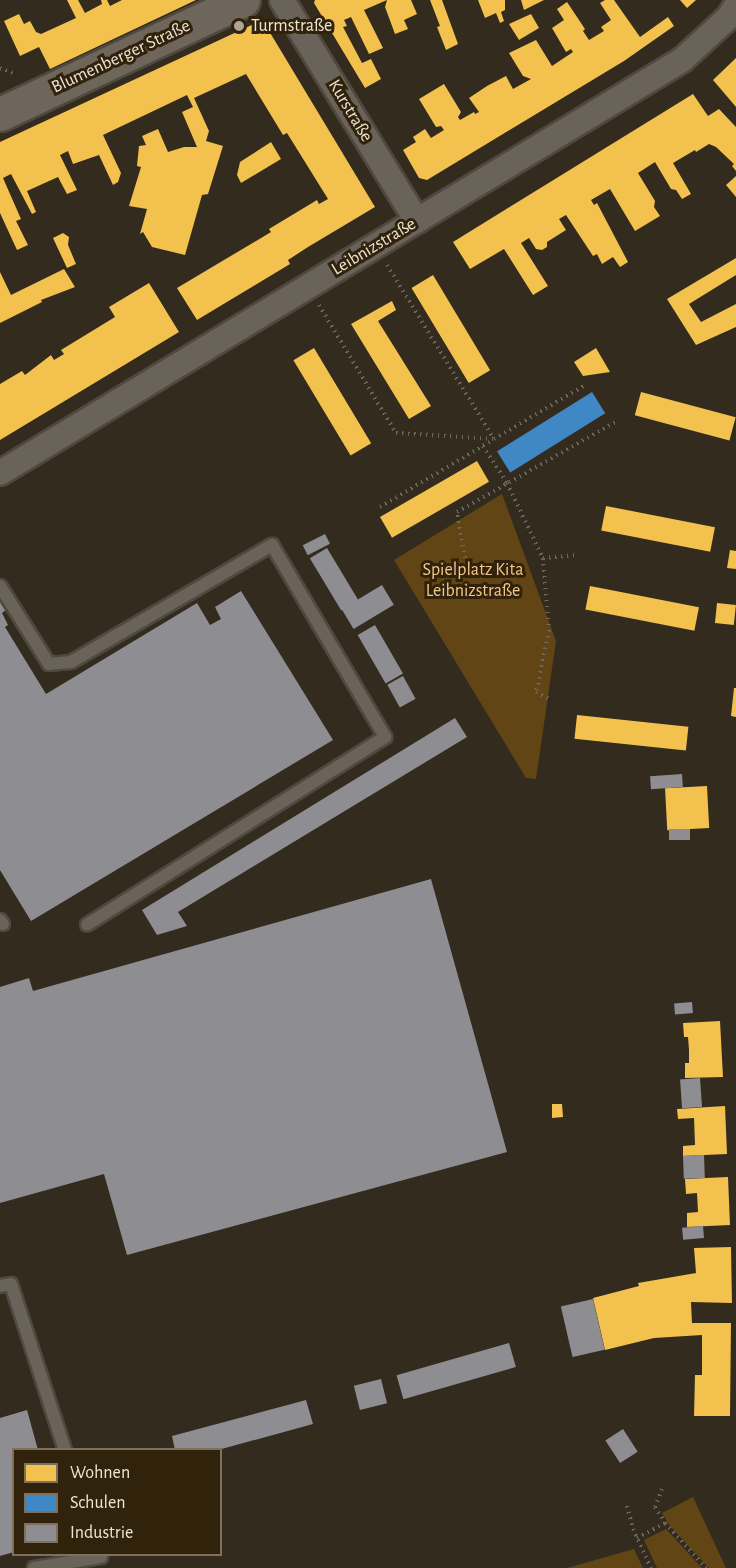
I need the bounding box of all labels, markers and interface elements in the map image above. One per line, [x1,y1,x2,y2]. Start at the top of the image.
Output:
street label: Blumenberger Straße [48,15,194,99]
place label: Turmstraße [251,15,332,37]
marker: Turmstraße [232,19,246,33]
street label: Kurstraße [323,76,377,146]
street label: Leibnizstraße [328,213,420,281]
park label: Spielplatz Kita Leibnizstraße [422,560,524,602]
legend [12,1448,222,1556]
text: Wohnen [70,1464,130,1482]
text: Schulen [70,1494,126,1512]
text: Industrie [70,1524,133,1542]

